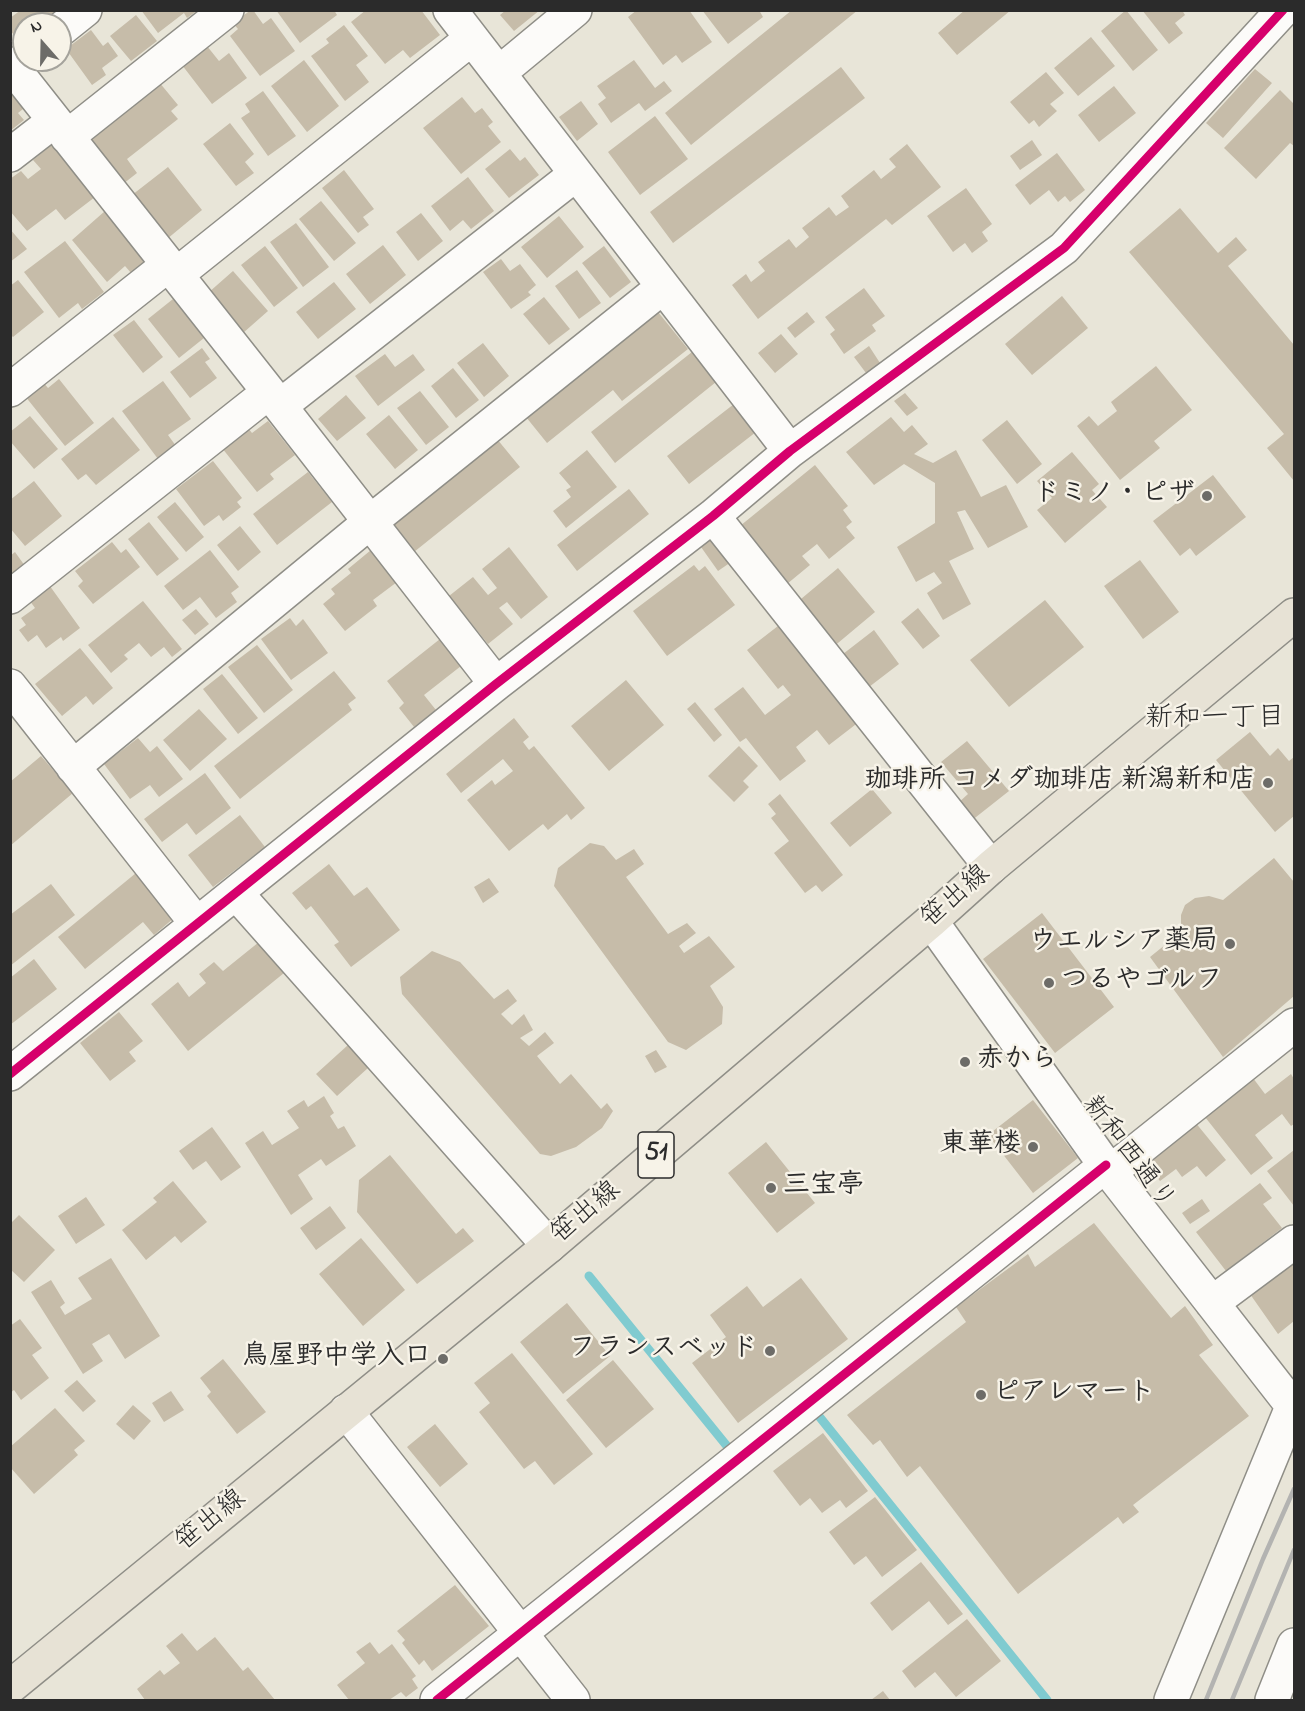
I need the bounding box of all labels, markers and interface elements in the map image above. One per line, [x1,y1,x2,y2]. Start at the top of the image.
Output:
north arrow [12,12,72,72]
text: N [27,14,46,40]
place label: ドミノ・ピザ [1033,480,1195,512]
marker: ドミノ・ピザ [1200,489,1214,503]
district label: 新和一丁目 [1145,703,1285,737]
place label: 珈琲所 コメダ珈琲店 新潟新和店 [865,767,1256,799]
marker: 珈琲所 コメダ珈琲店 新潟新和店 [1261,776,1275,790]
street label: 笹出線 [916,859,998,937]
place label: ウエルシア薬局 [1029,928,1218,960]
marker: ウエルシア薬局 [1223,937,1237,951]
place label: つるやゴルフ [1061,967,1223,999]
marker: つるやゴルフ [1042,976,1056,990]
place label: 赤から [977,1046,1058,1078]
marker: 赤から [958,1055,972,1069]
street label: 新和西通り [1073,1090,1181,1218]
place label: 東華楼 [940,1131,1021,1163]
road number: 51 [638,1132,674,1178]
marker: 東華楼 [1026,1140,1040,1154]
place label: 三宝亭 [783,1172,864,1204]
street label: 笹出線 [546,1176,628,1252]
marker: 三宝亭 [764,1181,778,1195]
place label: フランスベッド [569,1335,758,1367]
place label: 鳥屋野中学入口 [242,1343,431,1375]
marker: フランスベッド [763,1344,777,1358]
marker: 鳥屋野中学入口 [436,1352,450,1366]
place label: ピアレマート [993,1379,1155,1411]
marker: ピアレマート [974,1388,988,1402]
street label: 笹出線 [170,1484,254,1560]

